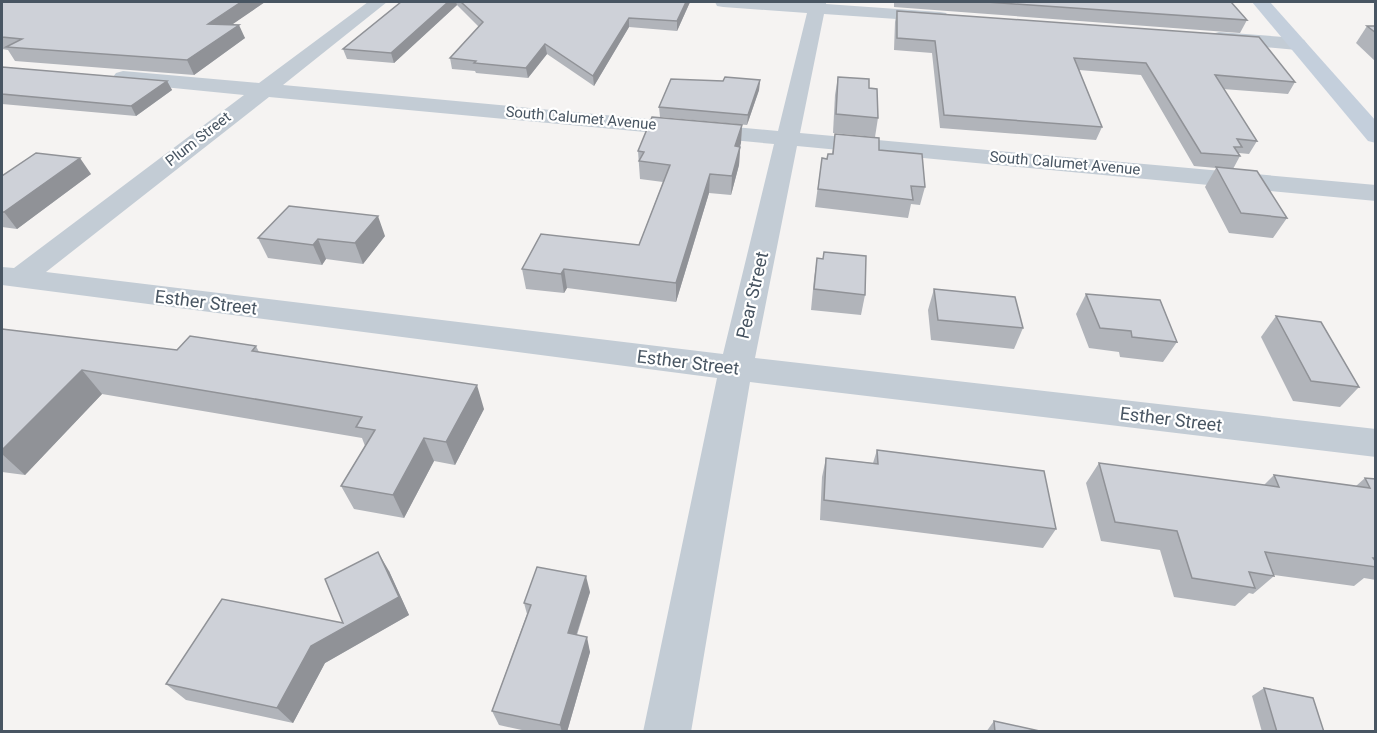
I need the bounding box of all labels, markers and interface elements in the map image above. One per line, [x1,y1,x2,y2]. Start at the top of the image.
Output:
street label: South Calumet Avenue [505,102,657,134]
street label: Plum Street [162,108,234,170]
street label: South Calumet Avenue [989,147,1141,179]
street label: Pear Street [732,249,772,341]
street label: Esther Street [154,285,258,319]
street label: Esther Street [636,345,740,379]
street label: Esther Street [1119,402,1223,436]

